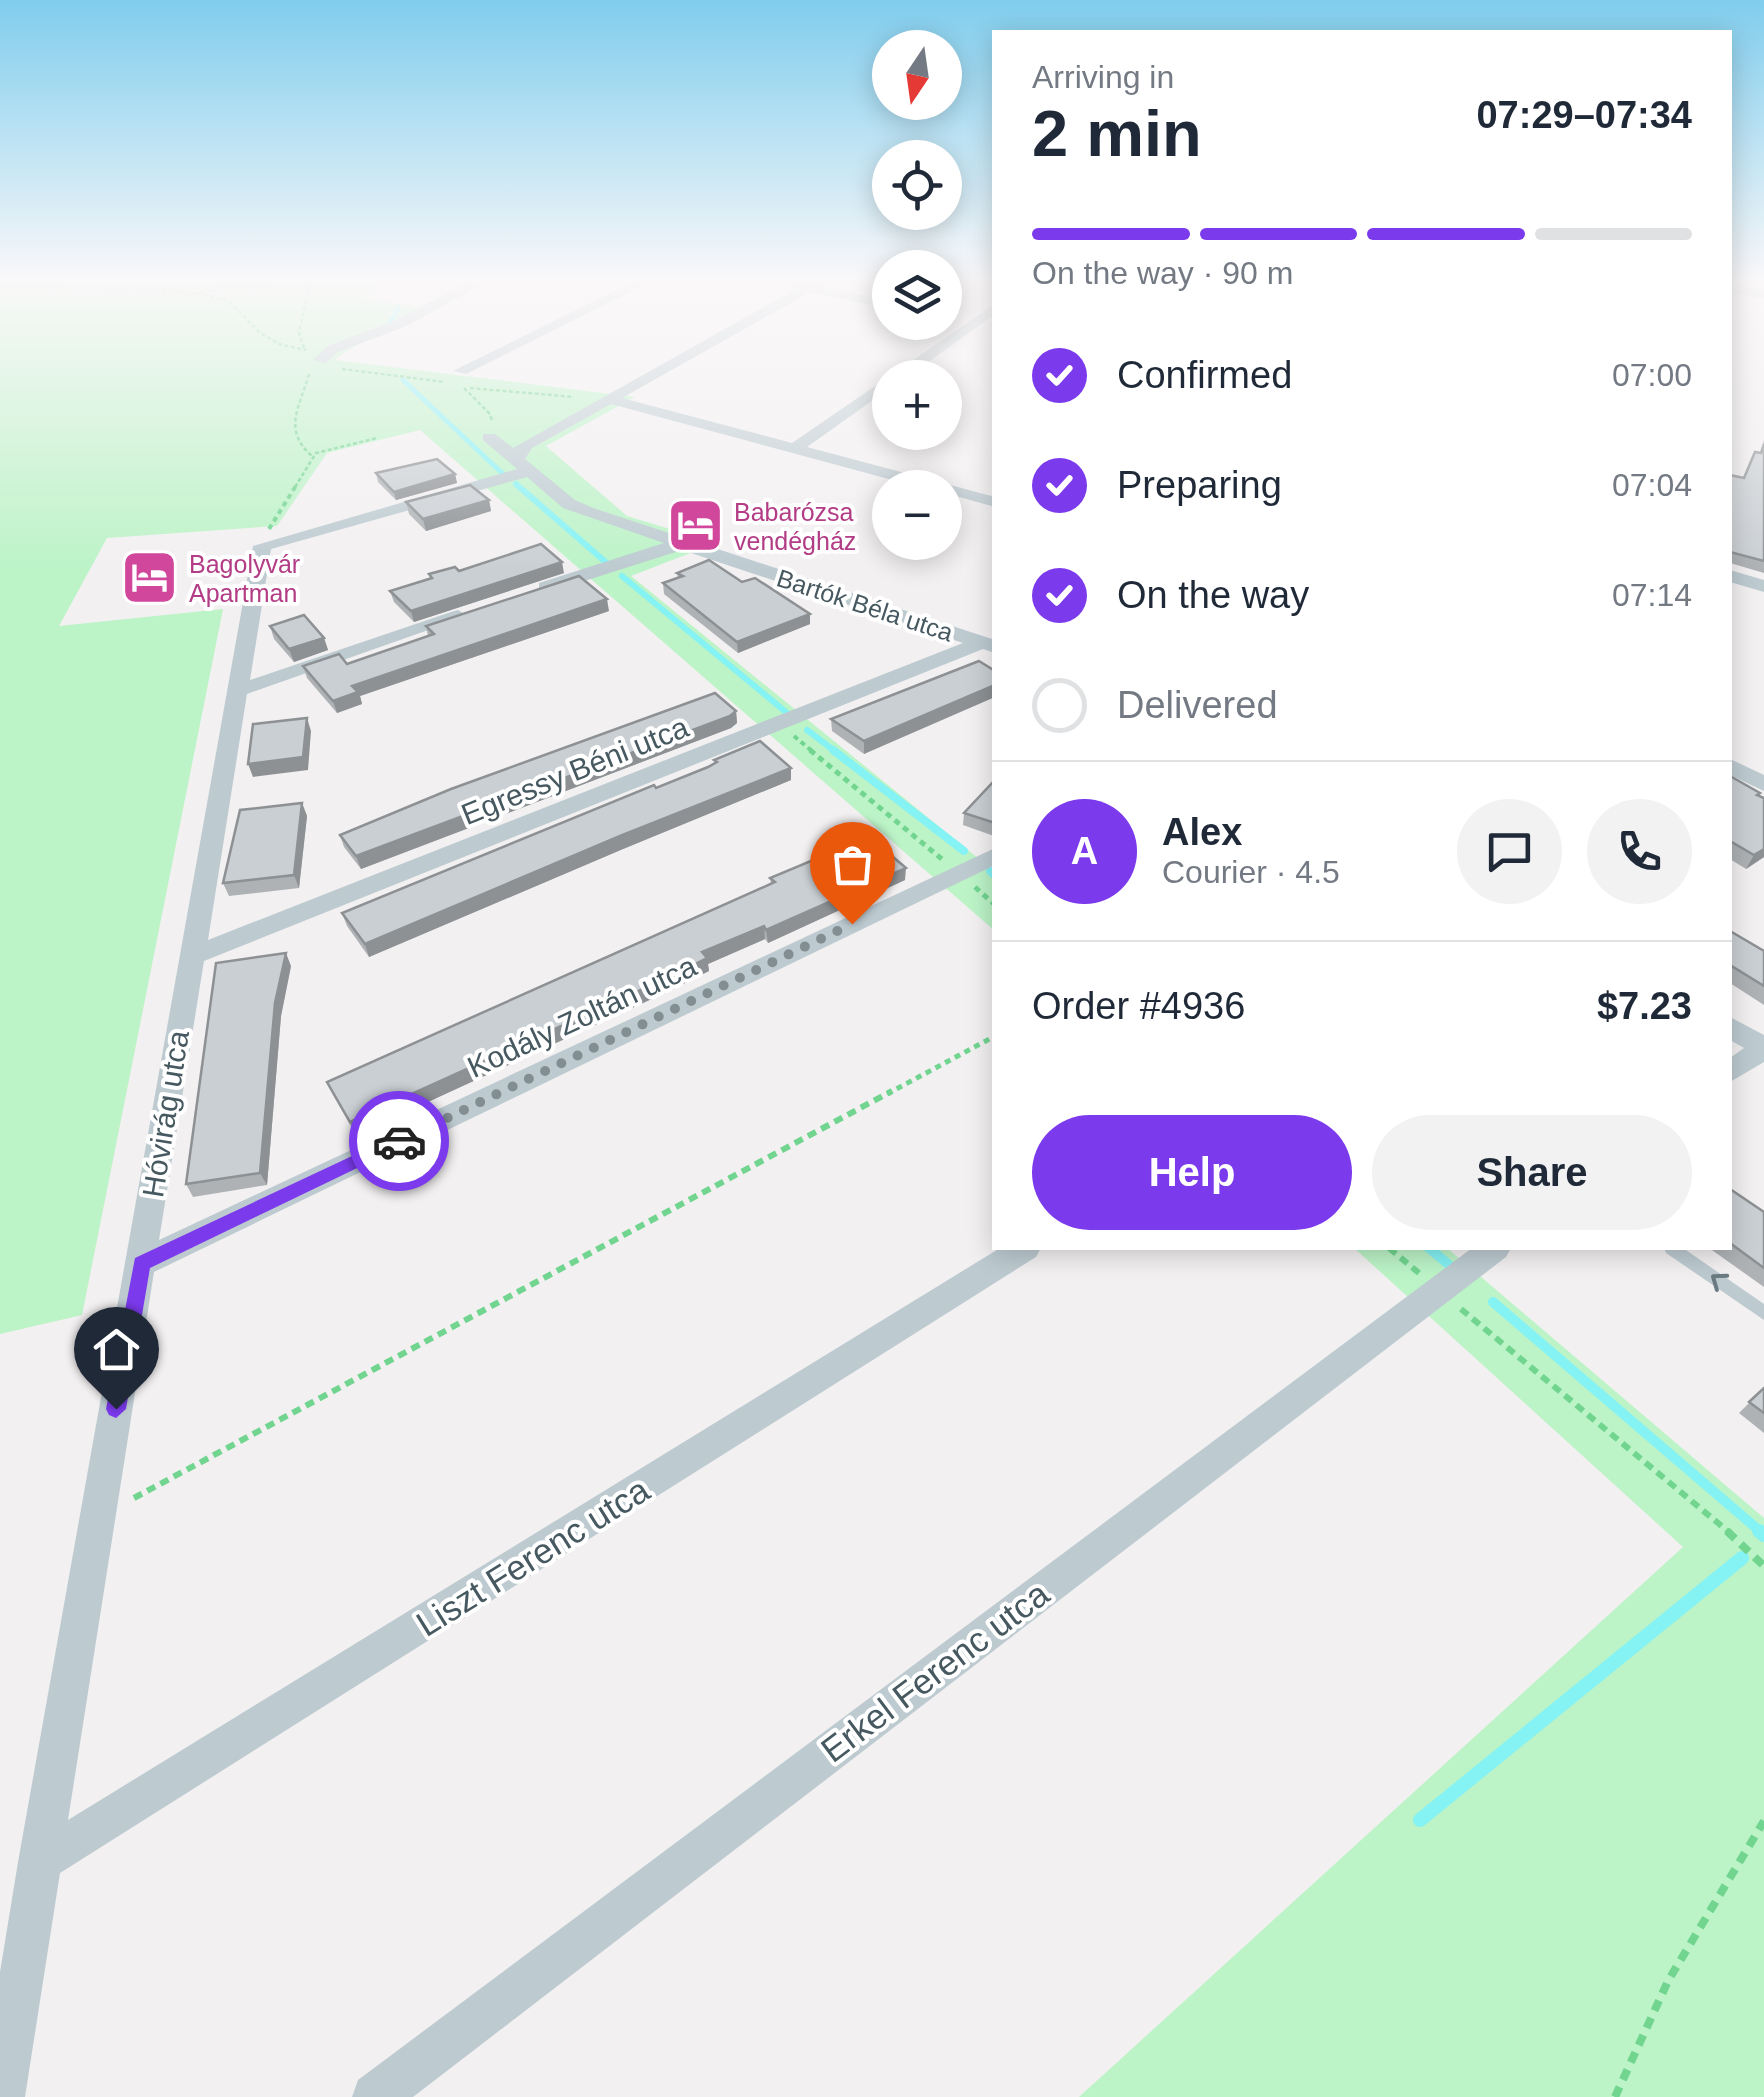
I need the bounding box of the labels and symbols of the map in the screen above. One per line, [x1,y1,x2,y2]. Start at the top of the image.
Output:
north arrow [872,30,962,120]
hotel icon: Babarózsa vendégház [665,496,725,556]
place label: Babarózsa vendégház [734,498,856,555]
hotel icon: Bagolyvár Apartman [120,548,180,608]
place label: Bagolyvár Apartman [189,550,300,607]
street label: Bartók Béla utca [773,563,957,647]
street label: Egressy Béni utca [457,710,693,831]
pin [810,822,895,925]
street label: Kodály Zoltán utca [462,949,702,1084]
street label: Hóvirág utca [136,1028,195,1200]
courier [349,1091,449,1191]
one-way arrow [1711,1275,1729,1292]
pin [74,1307,159,1410]
street label: Liszt Ferenc utca [409,1469,657,1644]
street label: Erkel Ferenc utca [813,1573,1056,1770]

